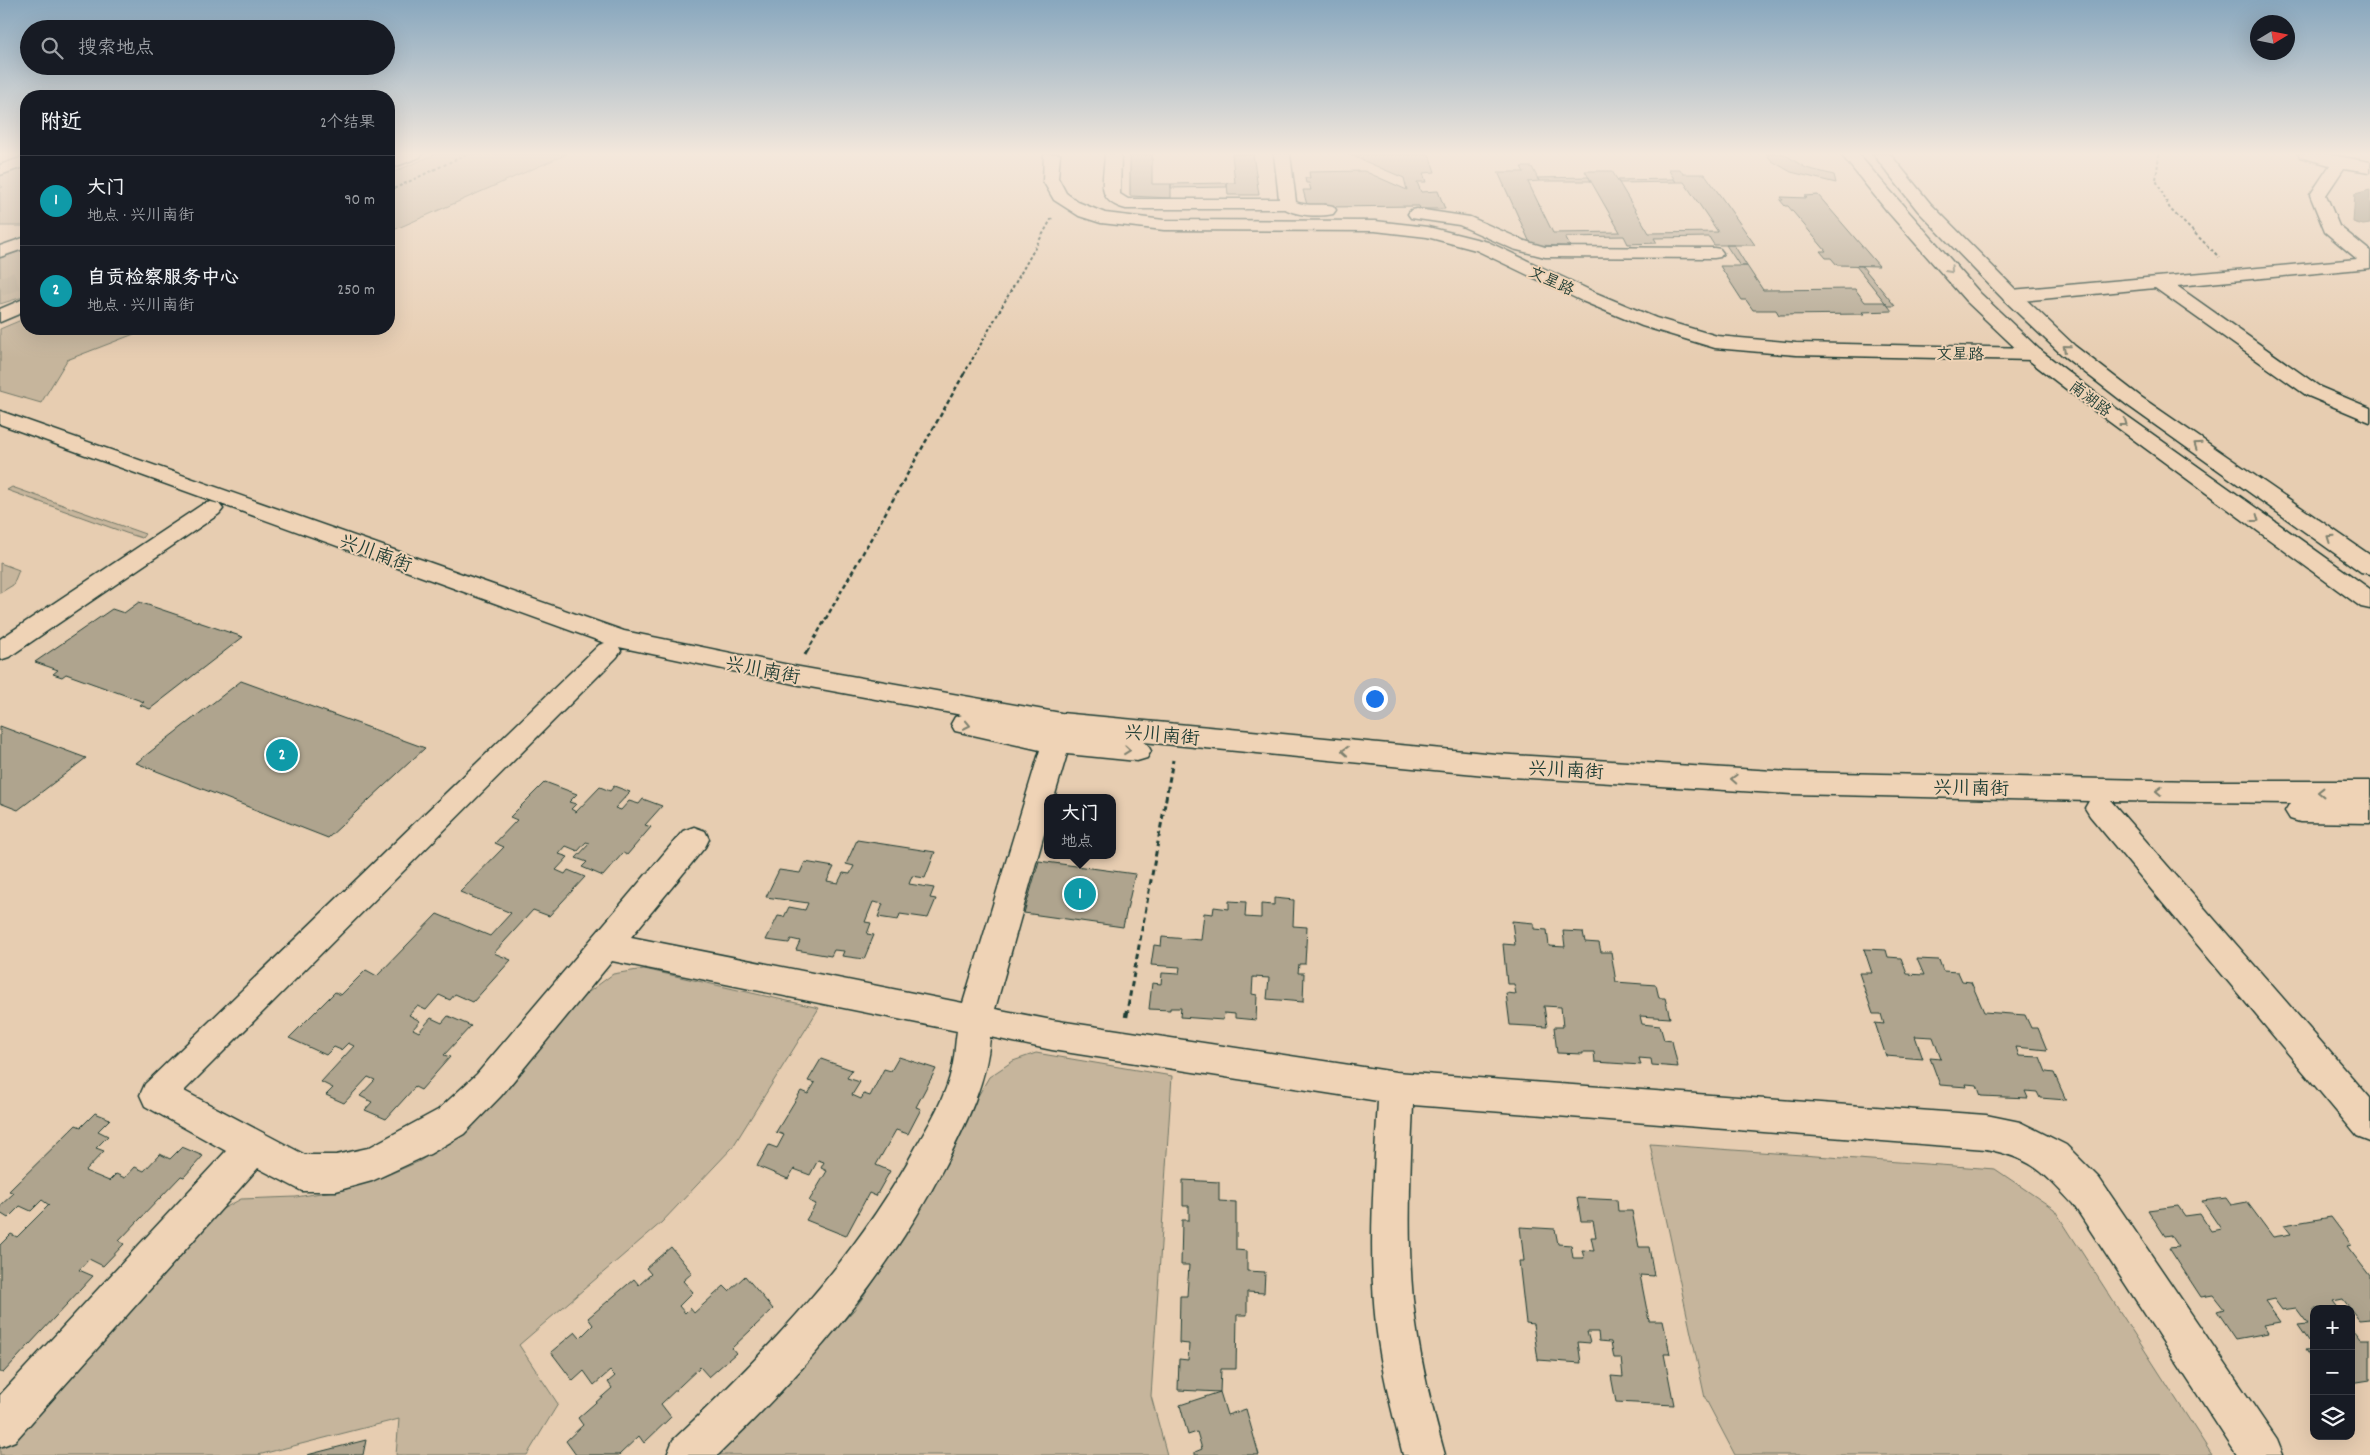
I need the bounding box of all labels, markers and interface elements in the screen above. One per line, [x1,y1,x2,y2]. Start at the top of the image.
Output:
north arrow [2250,15,2295,60]
search box [20,20,395,75]
icon: search [38,34,66,62]
text: 搜索地点 [78,36,154,63]
text: 附近 [40,109,82,139]
text: 2个结果 [320,112,375,135]
text: 大门 [87,176,125,203]
text: 1 [54,189,58,212]
text: 90 m [344,189,375,212]
text: 地点 · 兴川南街 [87,205,194,228]
street label: 文星路 [1524,262,1578,303]
one-way arrow [1944,265,1953,274]
text: 自贡检察服务中心 [87,266,239,293]
text: 2 [53,279,60,302]
text: 250 m [337,279,375,302]
text: 地点 · 兴川南街 [87,295,194,318]
street label: 文星路 [1936,344,1984,367]
one-way arrow [2063,345,2072,354]
street label: 南湖路 [2063,376,2116,424]
one-way arrow [2118,417,2128,426]
one-way arrow [2193,442,2203,451]
one-way arrow [2250,513,2259,521]
street label: 兴川南街 [334,530,415,581]
one-way arrow [2326,535,2336,544]
street label: 兴川南街 [722,652,802,693]
your location [1362,686,1388,712]
one-way arrow [963,719,971,729]
street label: 兴川南街 [1123,721,1201,754]
pin: 2 [266,736,298,774]
one-way arrow [1124,744,1132,755]
one-way arrow [1341,746,1349,757]
street label: 兴川南街 [1527,757,1604,788]
one-way arrow [1730,774,1738,785]
street label: 兴川南街 [1933,776,2009,805]
one-way arrow [2155,786,2163,797]
one-way arrow [2317,787,2325,797]
popup [1044,794,1116,859]
text: 大门 [1061,802,1099,829]
text: 地点 [1061,831,1093,854]
pin: 1 [1064,875,1096,913]
map controls [2310,1305,2355,1440]
button: + [2310,1305,2355,1350]
button: − [2310,1350,2355,1395]
button: layers [2310,1395,2355,1440]

